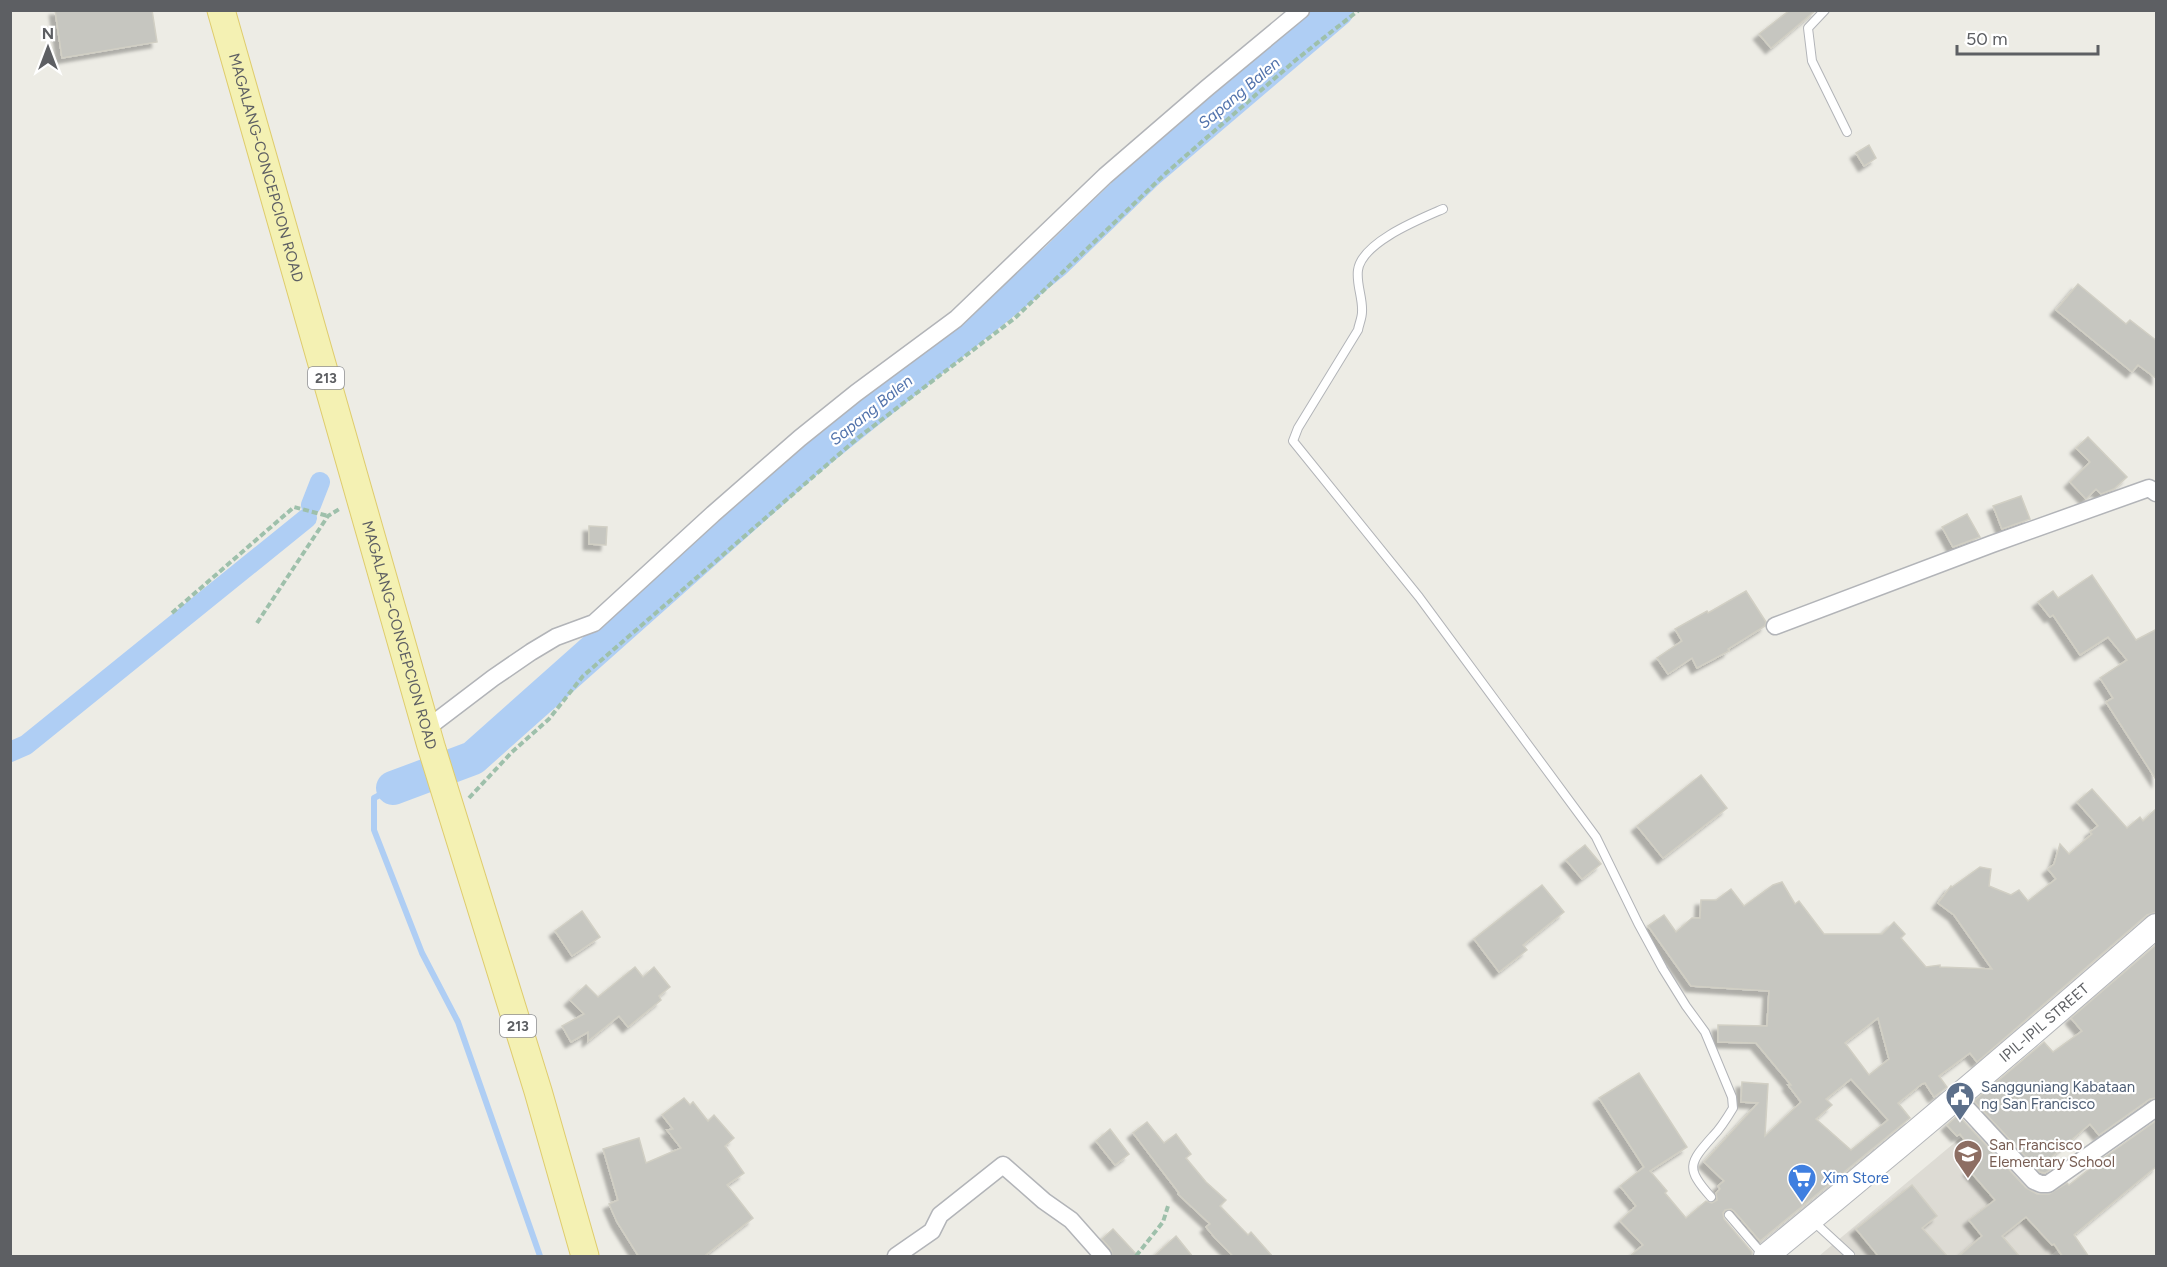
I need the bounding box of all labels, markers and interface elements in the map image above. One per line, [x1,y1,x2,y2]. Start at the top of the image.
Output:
north arrow [18,18,78,78]
scale bar [1957,18,2098,56]
text: N [42,24,54,43]
text: 50 m [1966,28,2008,50]
street label: MAGALANG-CONCEPCION ROAD [225,51,307,284]
water label: Sapang Balen [1194,53,1284,133]
road number: 213 [308,367,344,389]
water label: Sapang Balen [826,371,916,449]
street label: MAGALANG-CONCEPCION ROAD [358,519,441,752]
street label: IPIL-IPIL STREET [1996,979,2093,1066]
road number: 213 [500,1015,536,1037]
place label: Sangguniang Kabataan ng San Francisco [1981,1078,2135,1113]
public building icon: Sangguniang Kabataan ng San Francisco [1944,1080,1976,1122]
place label: San Francisco Elementary School [1989,1136,2115,1171]
school or university icon: San Francisco Elementary School [1952,1138,1984,1180]
supermarket icon: Xim Store [1786,1162,1818,1204]
place label: Xim Store [1823,1169,1889,1187]

